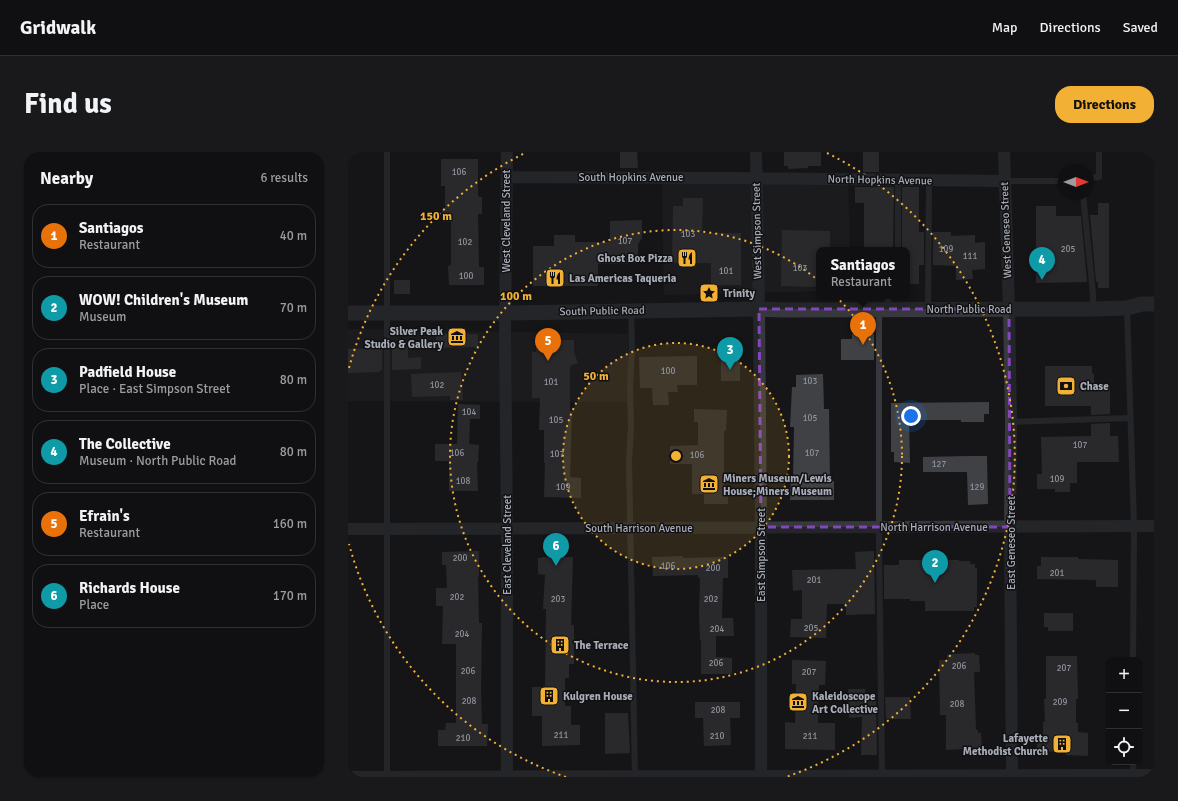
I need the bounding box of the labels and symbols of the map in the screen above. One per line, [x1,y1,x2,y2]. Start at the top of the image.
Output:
north arrow [1058,164,1094,200]
house number: 106 [452,167,466,178]
street label: West Cleveland Street [500,169,513,272]
street label: South Hopkins Avenue [578,171,684,184]
street label: North Hopkins Avenue [828,173,932,187]
street label: West Geneseo Street [998,181,1014,279]
street label: West Simpson Street [750,182,764,280]
text: 150 m [420,209,452,224]
house number: 103 [681,229,695,240]
house number: 107 [618,236,632,247]
house number: 102 [458,237,472,248]
house number: 109 [939,244,953,255]
house number: 205 [1061,244,1075,255]
restaurant icon: Ghost Box Pizza [676,247,698,269]
pin: 4 [1029,247,1055,280]
house number: 111 [963,251,977,262]
place label: Ghost Box Pizza [597,252,673,265]
house number: 103 [793,263,807,274]
house number: 101 [719,266,733,277]
restaurant icon: Las Americas Taqueria [544,267,566,289]
house number: 100 [459,271,473,282]
place label: Las Americas Taqueria [569,272,677,285]
place icon: Trinity [698,282,720,304]
place label: Trinity [723,287,755,300]
text: 100 m [500,289,532,304]
street label: North Public Road [927,303,1012,316]
street label: South Public Road [559,304,645,318]
pin: 1 [850,312,876,345]
place label: Silver Peak Studio & Gallery [365,325,444,351]
museum icon: Silver Peak Studio & Gallery [446,326,468,348]
pin: 5 [535,328,561,361]
pin: 3 [717,337,743,370]
house number: 100 [661,366,675,377]
text: 50 m [583,369,609,384]
bank icon: Chase [1055,375,1077,397]
house number: 103 [803,376,817,387]
house number: 101 [544,377,558,388]
house number: 102 [430,380,444,391]
place label: Chase [1080,380,1109,393]
your location [901,406,921,426]
house number: 104 [462,407,476,418]
house number: 105 [803,413,817,424]
house number: 105 [549,415,563,426]
house number: 107 [1073,440,1087,451]
house number: 106 [450,448,464,459]
house number: 107 [805,448,819,459]
house number: 107 [550,449,564,460]
centre of rings [669,449,683,463]
house number: 106 [690,450,704,461]
house number: 127 [932,459,946,470]
place label: Miners Museum/Lewis House;Miners Museum [723,472,832,498]
museum icon: Miners Museum/Lewis House;Miners Museum [698,473,720,495]
house number: 109 [1050,474,1064,485]
house number: 108 [456,476,470,487]
house number: 109 [556,482,570,493]
house number: 129 [970,482,984,493]
street label: East Cleveland Street [501,495,514,595]
street label: East Geneseo Street [1005,496,1018,590]
street label: East Simpson Street [755,508,768,602]
street label: North Harrison Avenue [880,521,988,534]
street label: South Harrison Avenue [585,522,693,535]
pin: 6 [543,533,569,566]
pin: 2 [922,550,948,583]
house number: 200 [453,553,467,564]
house number: 106 [661,561,675,572]
house number: 200 [706,563,720,574]
house number: 201 [1050,568,1064,579]
house number: 201 [807,575,821,586]
house number: 202 [450,592,464,603]
house number: 203 [551,594,565,605]
house number: 202 [704,594,718,605]
house number: 205 [804,623,818,634]
house number: 204 [710,624,724,635]
house number: 204 [455,629,469,640]
building icon: The Terrace [549,634,571,656]
place label: The Terrace [574,639,629,652]
house number: 206 [709,658,723,669]
house number: 206 [952,661,966,672]
house number: 207 [1057,663,1071,674]
house number: 206 [461,666,475,677]
house number: 207 [802,667,816,678]
building icon: Kulgren House [538,685,560,707]
place label: Kulgren House [563,690,633,703]
place label: Kaleidoscope Art Collective [812,690,879,716]
museum icon: Kaleidoscope Art Collective [787,691,809,713]
house number: 208 [462,696,476,707]
house number: 209 [1053,697,1067,708]
house number: 208 [950,699,964,710]
house number: 208 [711,705,725,716]
house number: 211 [554,730,568,741]
house number: 210 [710,731,724,742]
house number: 211 [803,731,817,742]
place label: Lafayette Methodist Church [963,732,1049,758]
house number: 210 [456,733,470,744]
building icon: Lafayette Methodist Church [1051,733,1073,755]

